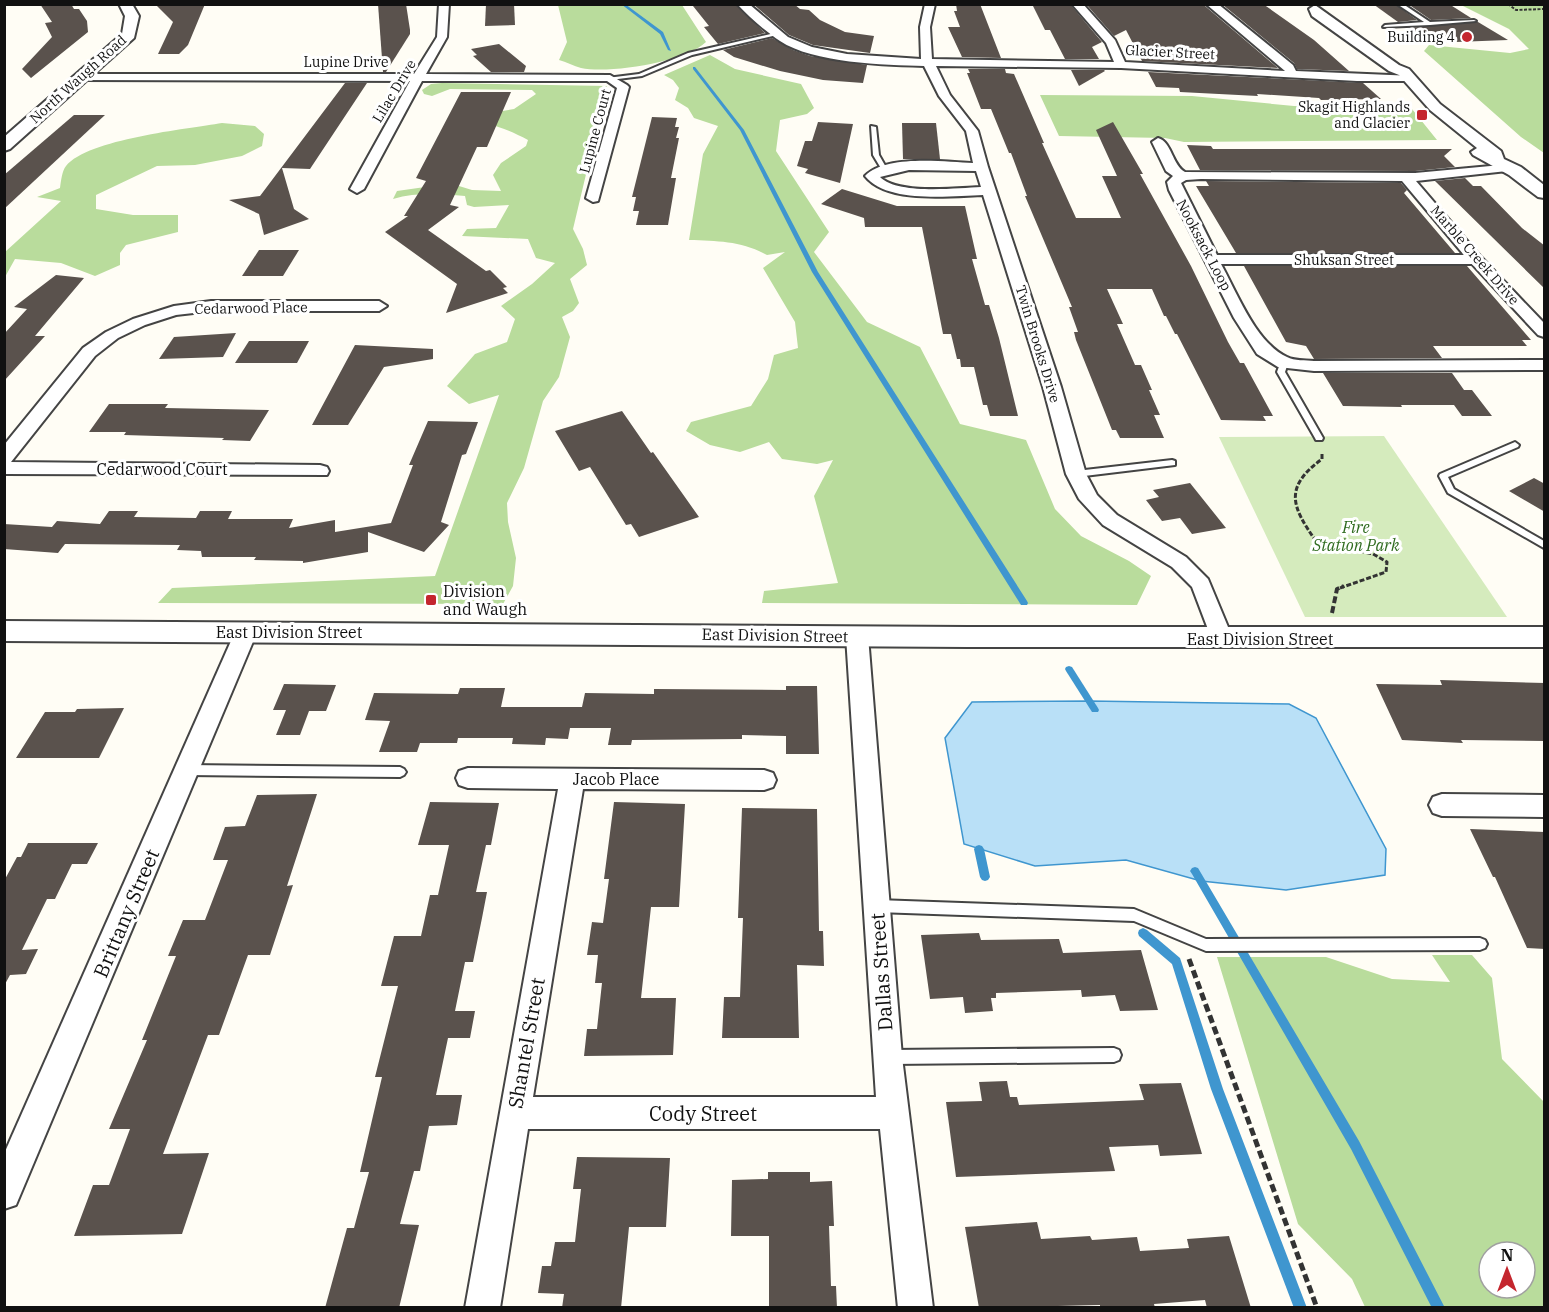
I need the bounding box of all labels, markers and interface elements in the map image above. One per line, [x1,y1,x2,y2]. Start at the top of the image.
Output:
place label: Building 4 [1387,28,1455,46]
marker: Building 4 [1460,30,1474,44]
street label: North Waugh Road [26,31,130,127]
street label: Glacier Street [1125,41,1215,63]
street label: Lupine Drive [304,53,388,71]
street label: Lilac Drive [368,56,420,126]
street label: Lupine Court [575,87,615,175]
place label: Skagit Highlands and Glacier [1298,98,1411,132]
marker: Skagit Highlands and Glacier [1415,108,1429,122]
street label: Nooksack Loop [1172,196,1236,294]
street label: Marble Creek Drive [1427,201,1523,309]
street label: Shuksan Street [1294,251,1394,269]
street label: Twin Brooks Drive [1012,283,1064,405]
street label: Cedarwood Place [194,298,308,318]
street label: Cedarwood Court [96,459,228,479]
park label: Fire Station Park [1311,517,1400,555]
place label: Division and Waugh [443,581,527,619]
marker: Division and Waugh [424,593,438,607]
street label: East Division Street [216,622,363,642]
street label: East Division Street [701,624,849,646]
street label: East Division Street [1187,629,1334,649]
street label: Jacob Place [573,769,659,789]
street label: Brittany Street [87,844,165,982]
street label: Dallas Street [863,912,899,1032]
street label: Shantel Street [501,975,551,1111]
street label: Cody Street [649,1100,757,1127]
north arrow [1477,1240,1537,1300]
text: N [1501,1245,1513,1265]

